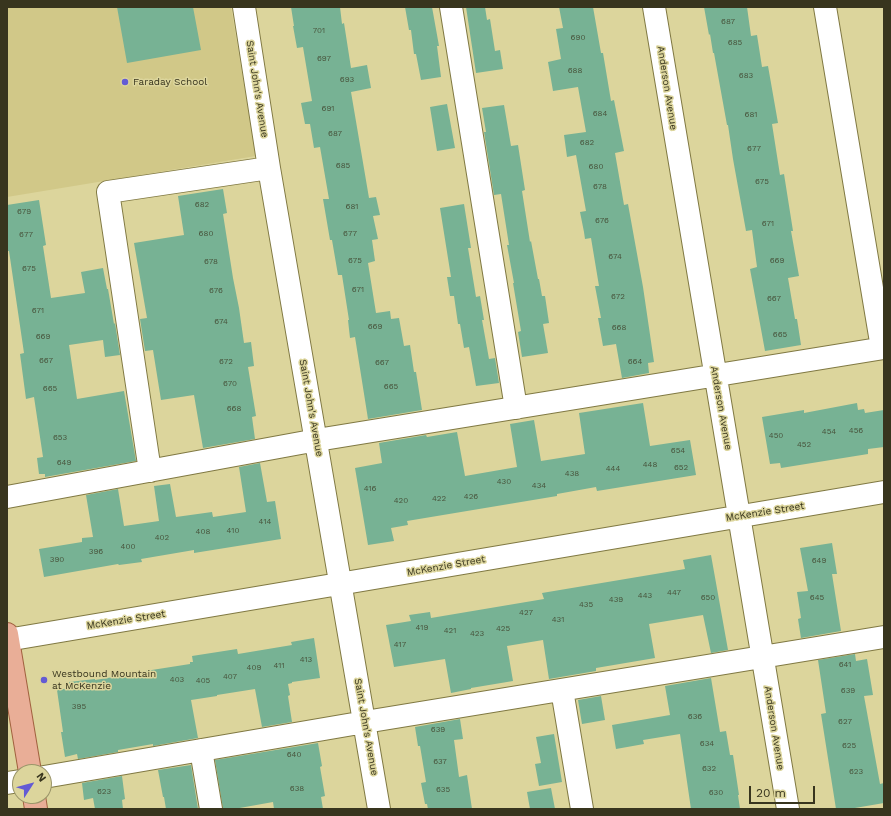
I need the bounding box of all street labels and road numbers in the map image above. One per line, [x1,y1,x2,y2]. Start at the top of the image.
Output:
street label: Saint John's Avenue [243,40,271,138]
street label: Anderson Avenue [654,45,680,131]
street label: Saint John's Avenue [297,359,325,457]
street label: Anderson Avenue [708,365,734,451]
street label: McKenzie Street [725,500,805,524]
street label: McKenzie Street [406,553,486,579]
street label: McKenzie Street [86,608,166,632]
street label: Saint John's Avenue [352,678,380,776]
street label: Anderson Avenue [761,685,787,771]

